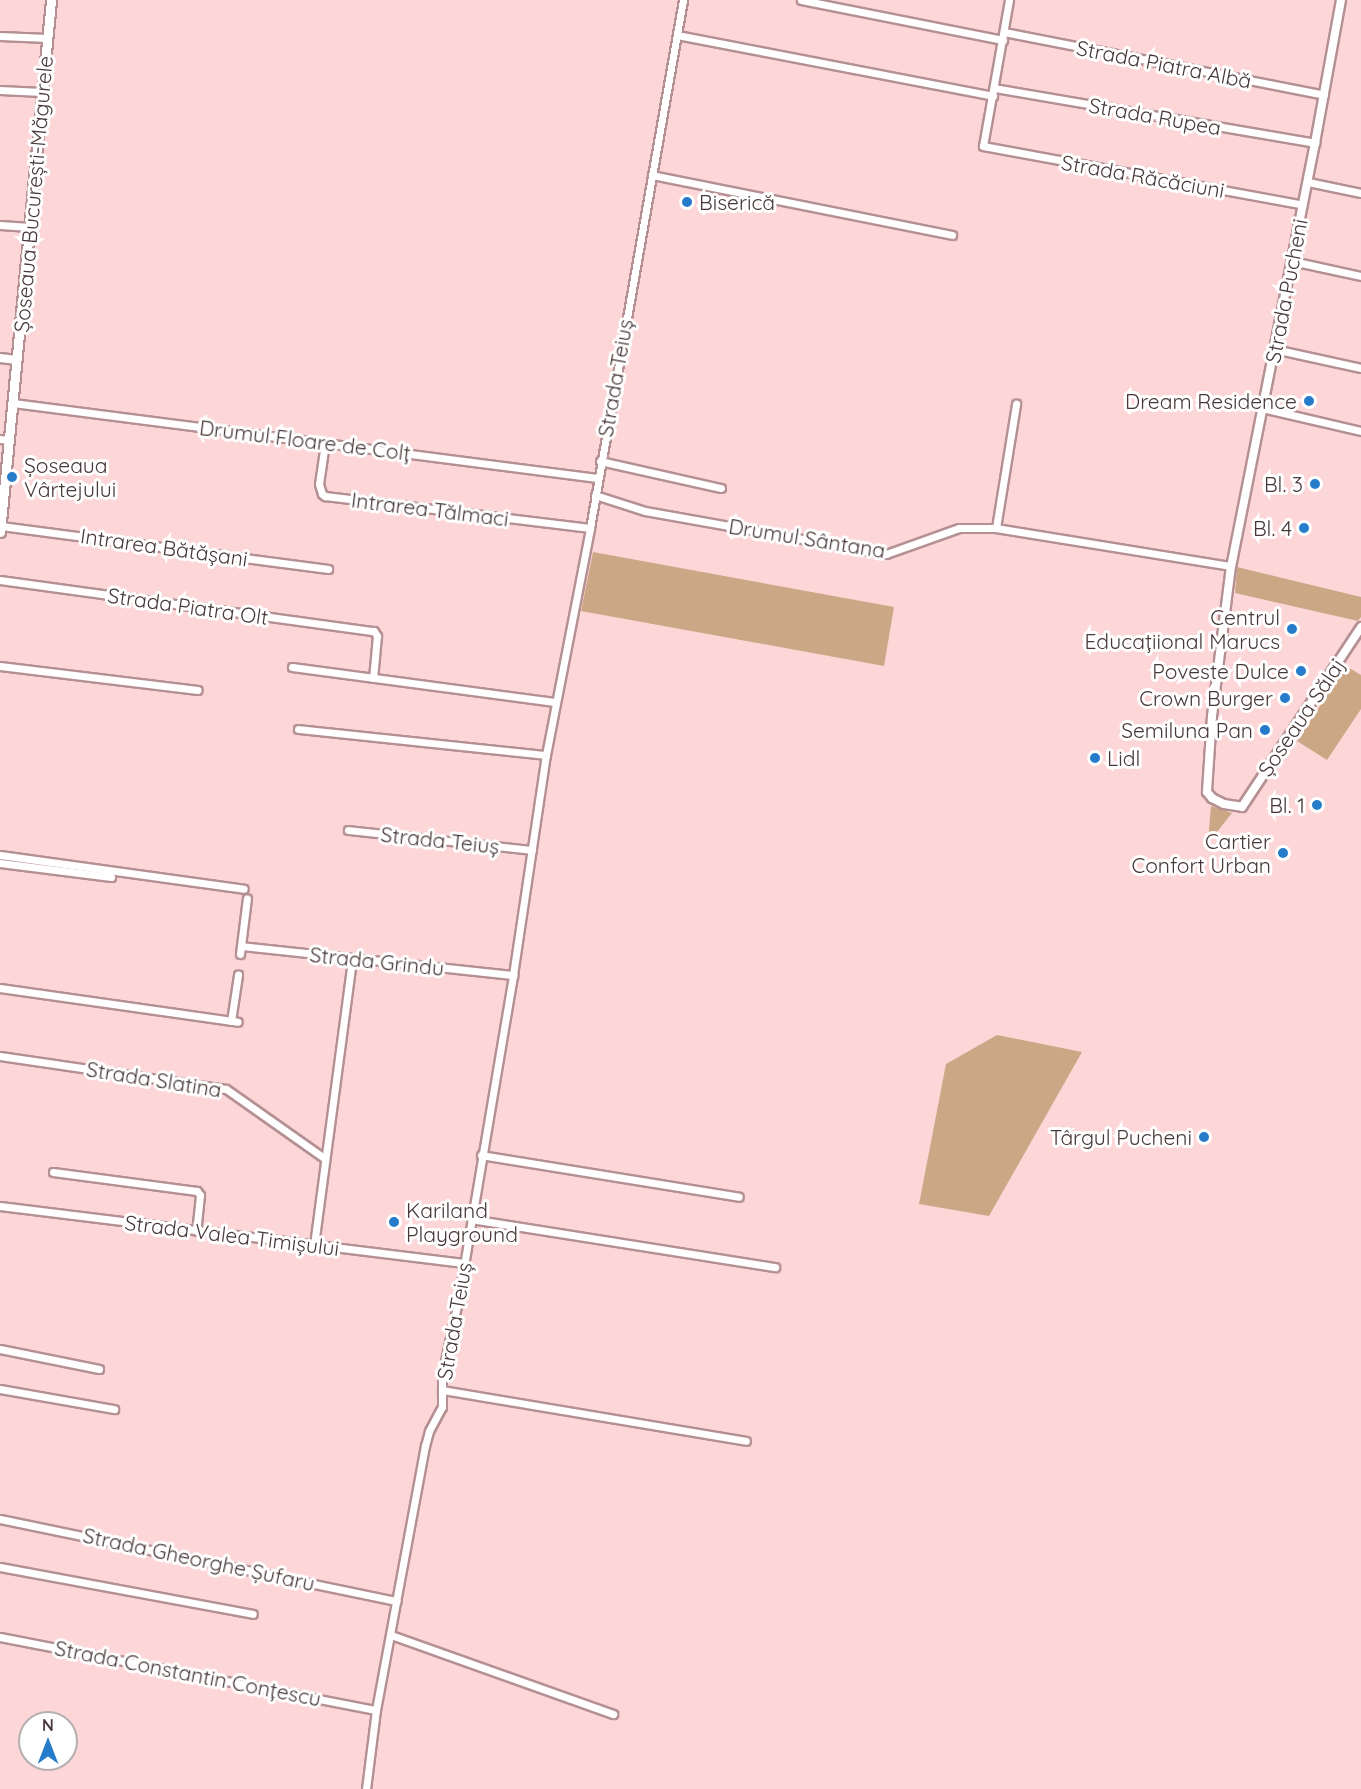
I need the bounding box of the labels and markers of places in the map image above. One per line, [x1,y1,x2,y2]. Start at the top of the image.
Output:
place label: Biserică [699,189,775,215]
marker: Biserică [680,195,694,209]
place label: Dream Residence [1125,388,1297,414]
marker: Dream Residence [1302,394,1316,408]
place label: Șoseaua Vârtejului [24,452,116,502]
marker: Șoseaua Vârtejului [5,470,19,484]
place label: Bl. 3 [1264,471,1303,497]
marker: Bl. 3 [1308,477,1322,491]
place label: Bl. 4 [1253,515,1292,541]
marker: Bl. 4 [1297,521,1311,535]
place label: Centrul Educațiional Marucs [1084,604,1280,654]
marker: Centrul Educațiional Marucs [1285,622,1299,636]
place label: Poveste Dulce [1152,658,1289,684]
marker: Poveste Dulce [1294,664,1308,678]
place label: Crown Burger [1139,685,1273,711]
marker: Crown Burger [1278,691,1292,705]
place label: Semiluna Pan [1121,717,1253,743]
marker: Semiluna Pan [1258,723,1272,737]
place label: Lidl [1107,745,1140,771]
marker: Lidl [1088,751,1102,765]
place label: Bl. 1 [1269,792,1305,818]
marker: Bl. 1 [1310,798,1324,812]
place label: Cartier Confort Urban [1131,828,1271,878]
marker: Cartier Confort Urban [1276,846,1290,860]
place label: Târgul Pucheni [1050,1124,1192,1150]
marker: Târgul Pucheni [1197,1130,1211,1144]
place label: Kariland Playground [406,1197,518,1247]
marker: Kariland Playground [387,1215,401,1229]

